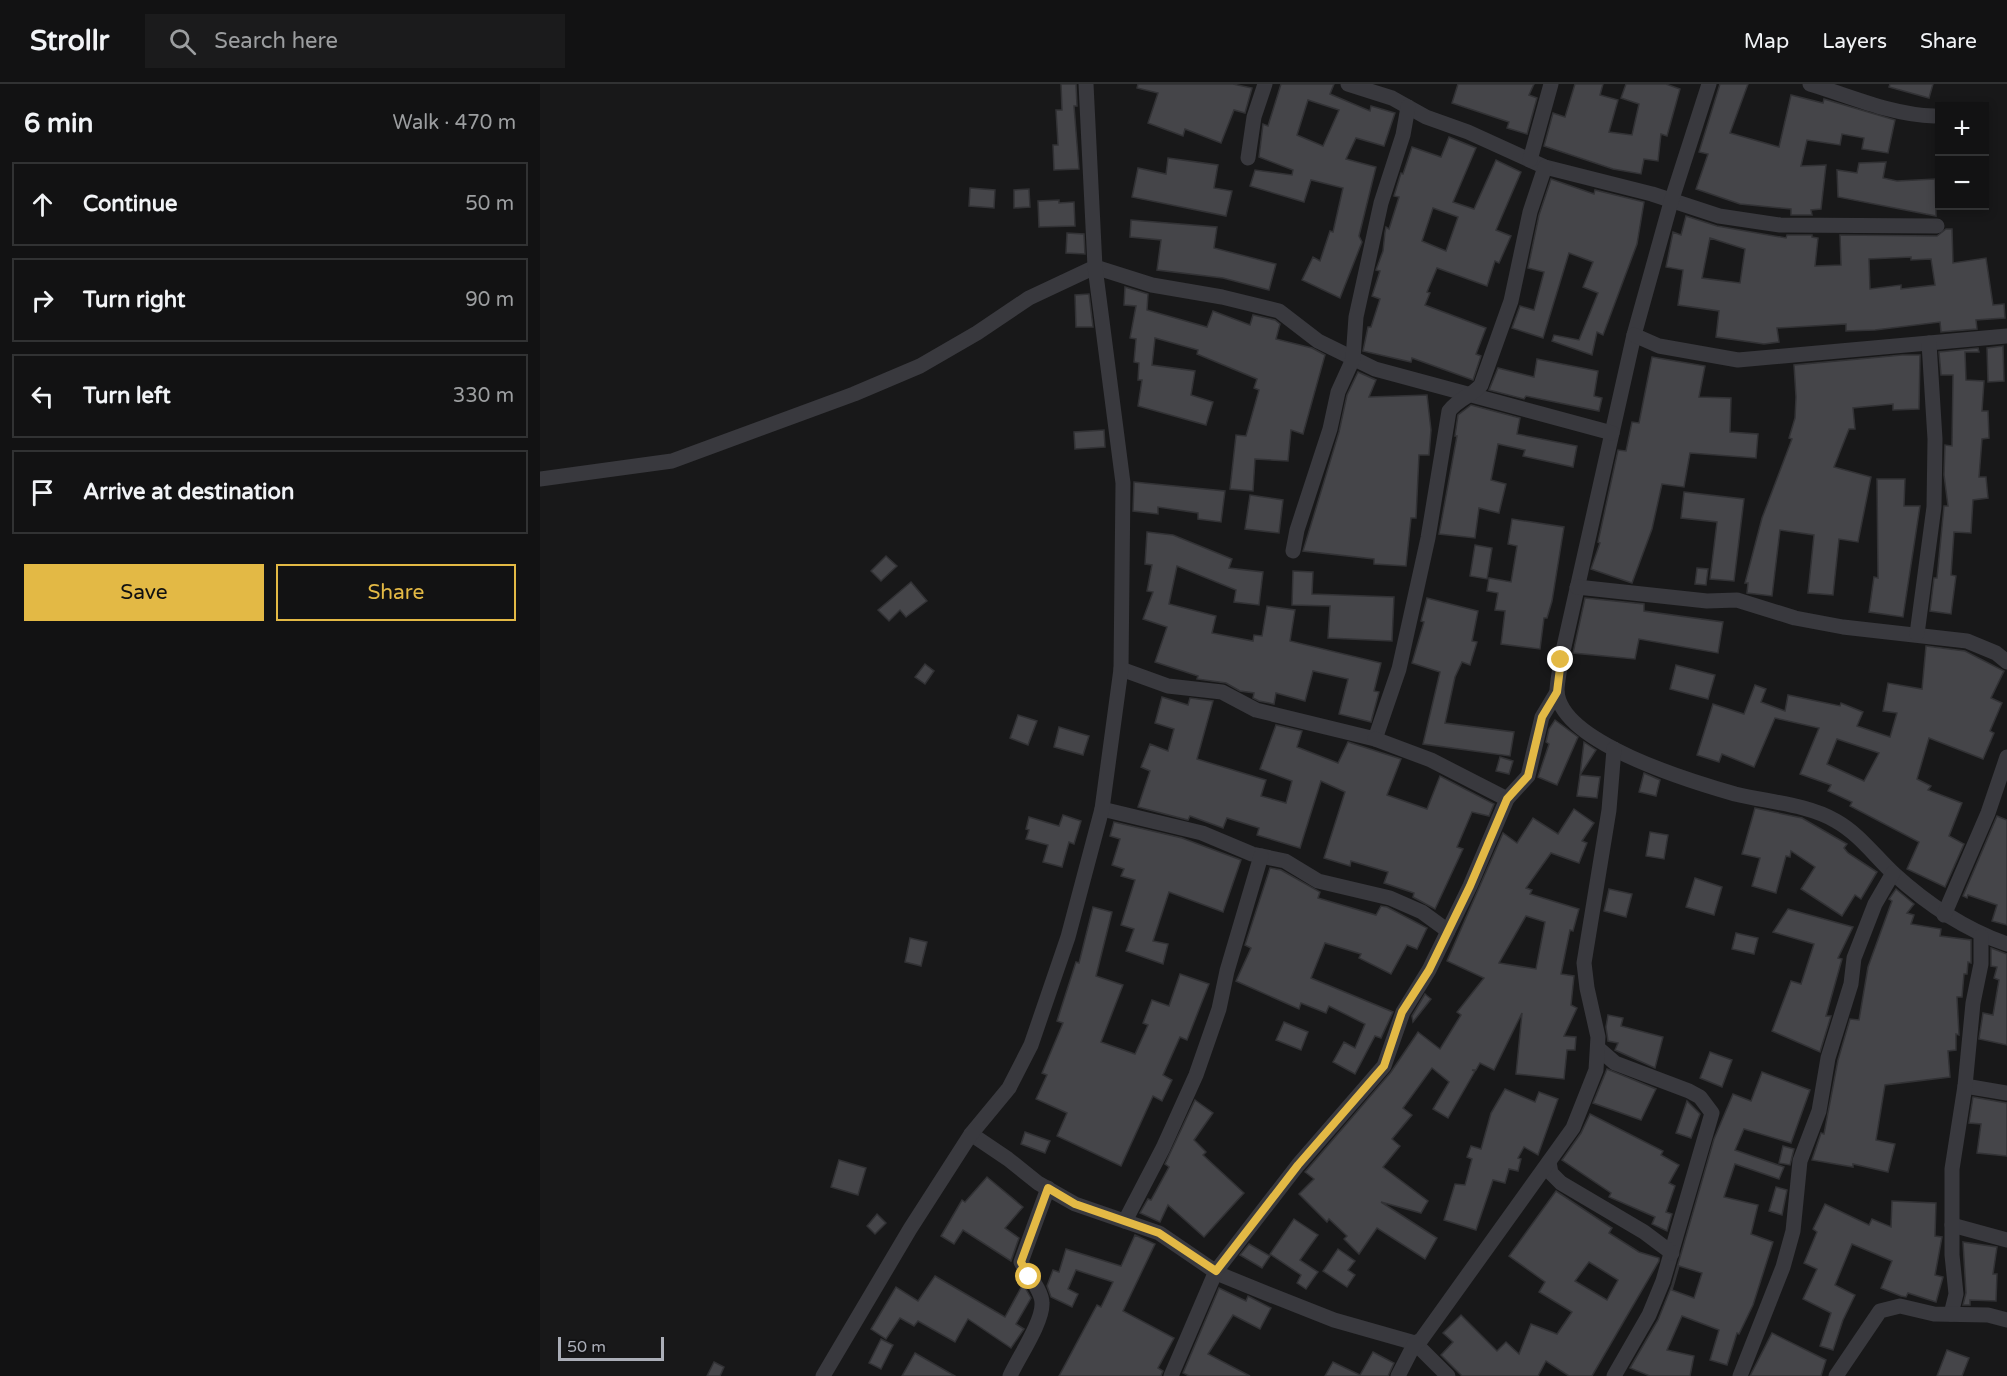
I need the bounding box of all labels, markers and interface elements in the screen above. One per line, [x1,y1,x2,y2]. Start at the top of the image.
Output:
search box [145,14,565,68]
text: Strollr [30,24,109,58]
icon: search [166,25,199,58]
text: Search here [214,28,338,54]
text: Map [1744,29,1789,54]
text: Layers [1822,29,1887,54]
text: Share [1920,29,1977,54]
map controls [1935,102,1989,210]
button: + [1935,102,1989,156]
text: 6 min [24,108,93,139]
text: Walk · 470 m [393,111,516,135]
button: − [1935,156,1989,210]
icon: ahead [26,188,59,221]
text: Continue [83,191,178,217]
text: 50 m [465,192,514,216]
icon: right [26,284,59,317]
text: Turn right [83,287,185,313]
text: 90 m [465,288,514,312]
icon: left [26,380,59,413]
text: Turn left [83,383,171,409]
text: 330 m [453,384,514,408]
icon: arrive [26,476,59,509]
text: Arrive at destination [83,479,294,505]
button: Save [24,564,264,621]
button: Share [276,564,516,621]
route end [1547,646,1573,672]
route start [1015,1263,1041,1289]
scale bar [558,1334,664,1362]
text: 50 m [567,1337,606,1357]

